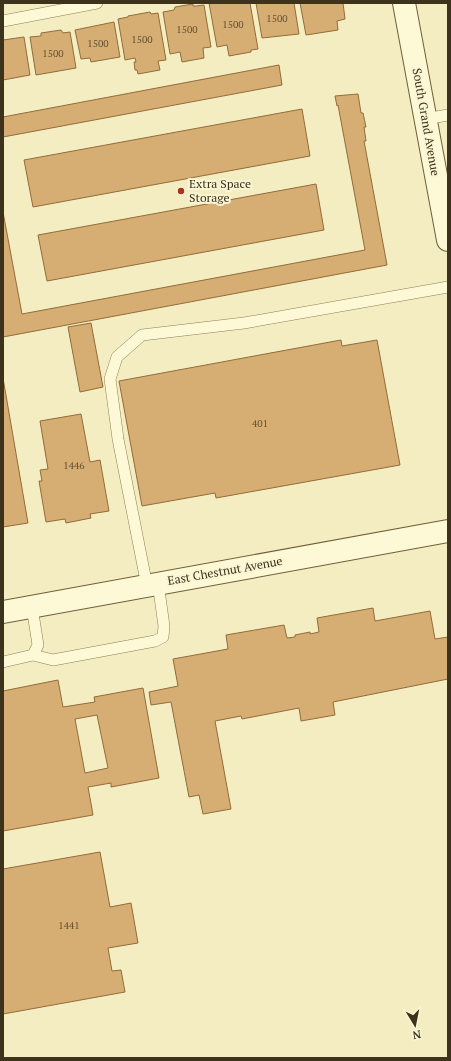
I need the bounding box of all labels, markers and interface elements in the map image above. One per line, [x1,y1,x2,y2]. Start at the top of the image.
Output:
house number: 1500 [266,12,288,25]
house number: 1500 [222,18,244,31]
house number: 1500 [176,23,198,36]
house number: 1500 [131,33,153,46]
house number: 1500 [87,37,109,50]
house number: 1500 [42,47,64,60]
street label: South Grand Avenue [410,67,443,177]
place label: Extra Space Storage [189,176,251,205]
marker: Extra Space Storage [176,186,186,196]
house number: 401 [252,417,268,430]
house number: 1446 [63,459,85,472]
street label: East Chestnut Avenue [166,553,284,588]
house number: 1441 [58,919,80,932]
north arrow [395,1005,435,1045]
text: N [411,1027,422,1043]

